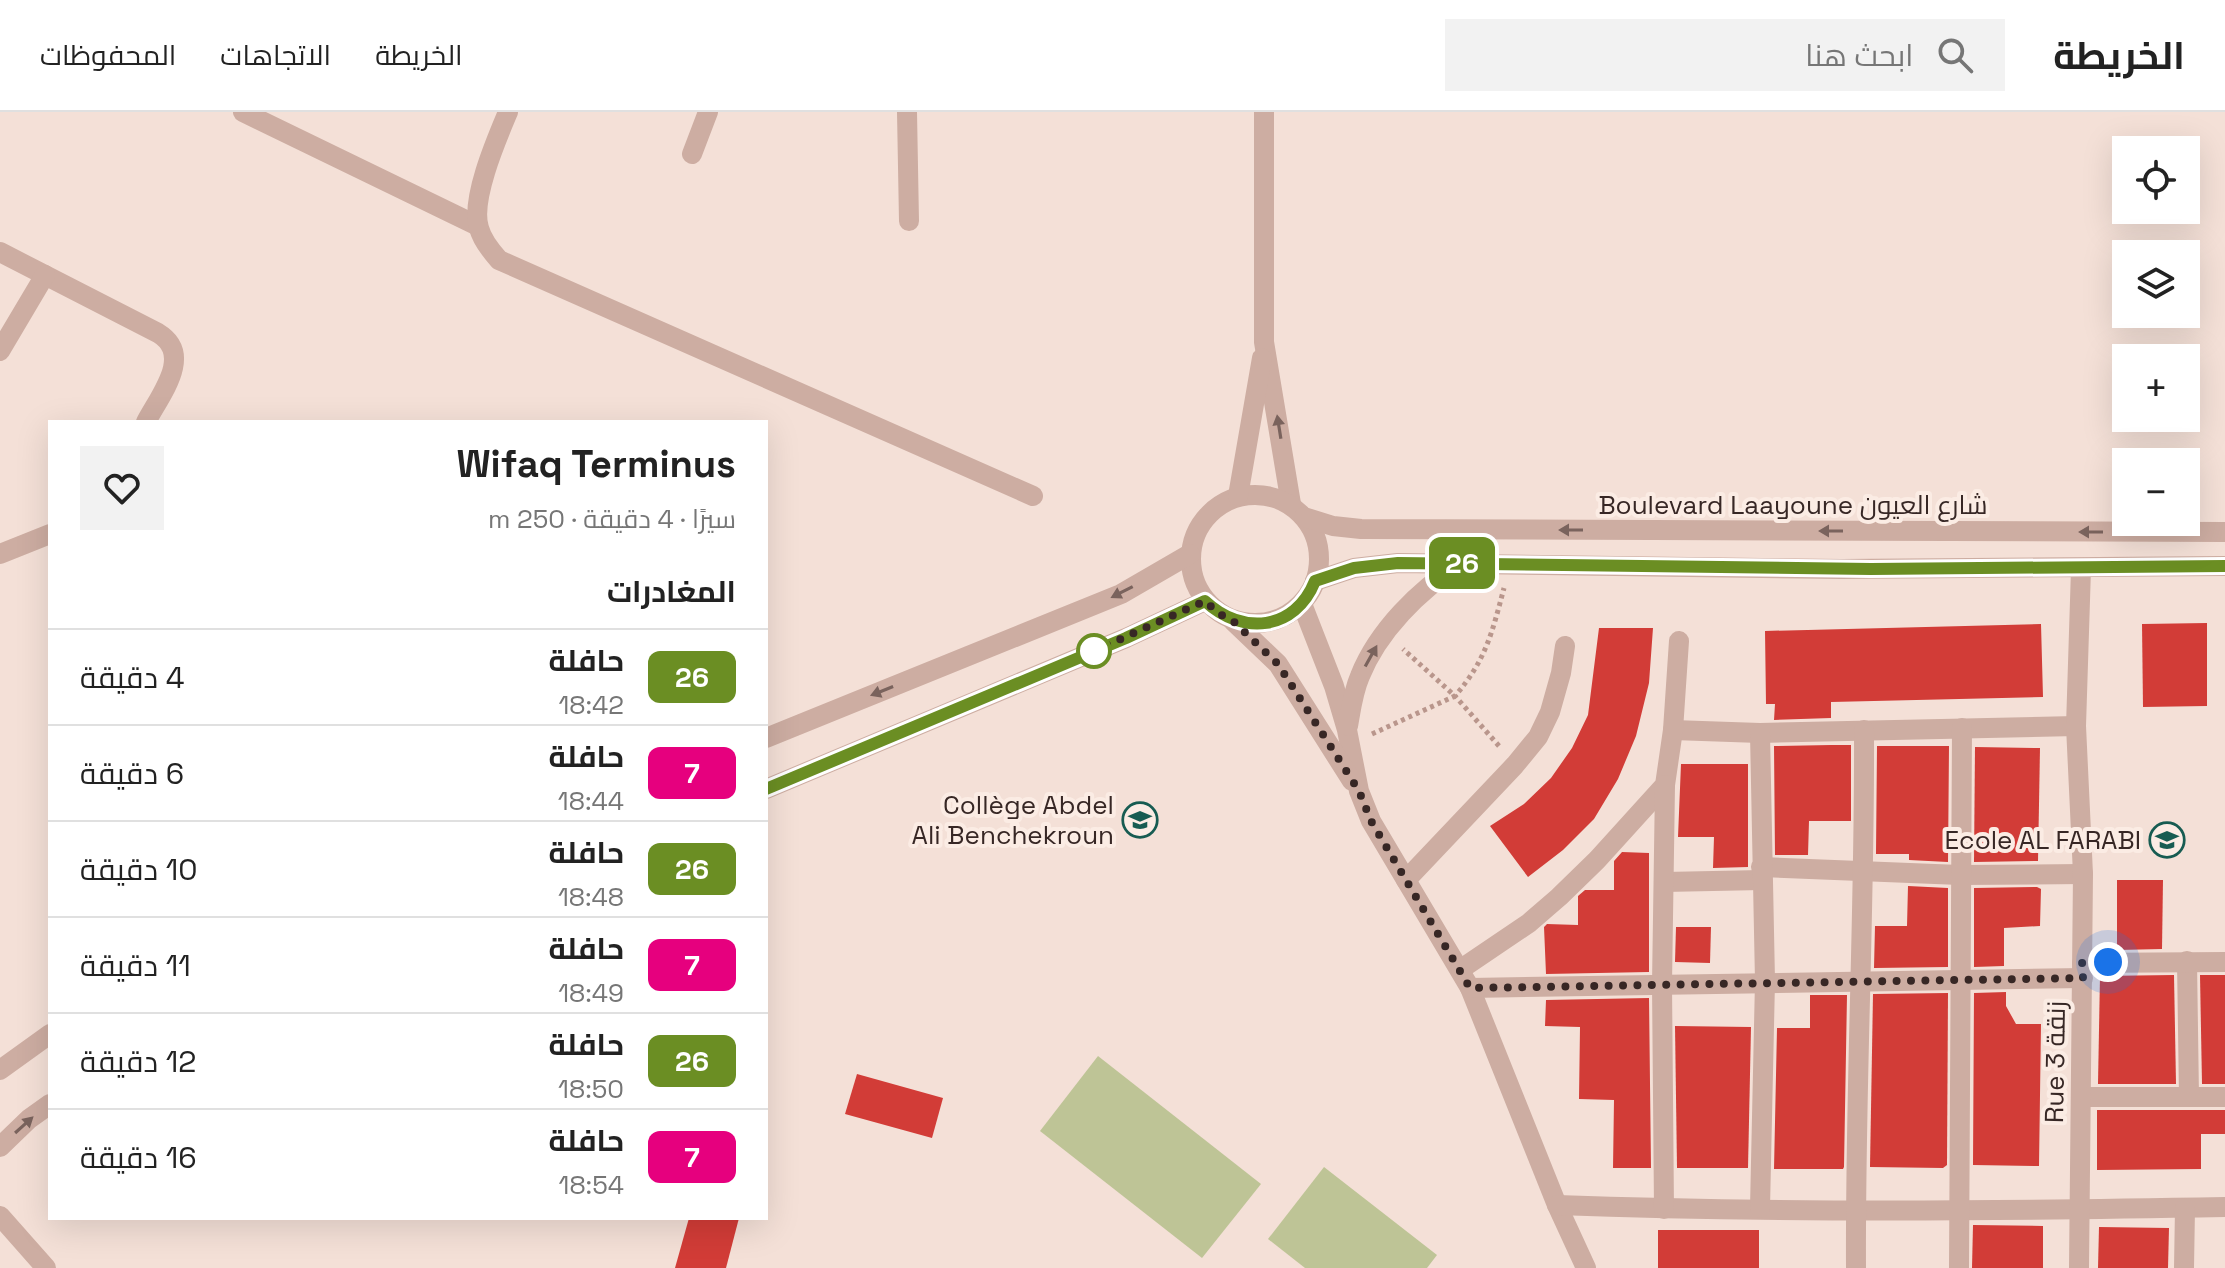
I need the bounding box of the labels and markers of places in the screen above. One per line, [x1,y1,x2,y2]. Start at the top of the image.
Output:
unlabelled marker [1077,634,1111,668]
place label: Collège Abdel Ali Benchekroun [912,788,1114,852]
school or university icon: Collège Abdel Ali Benchekroun [1121,801,1159,839]
school or university icon: Ecole AL FARABI [2148,821,2186,859]
place label: Ecole AL FARABI [1944,823,2141,857]

